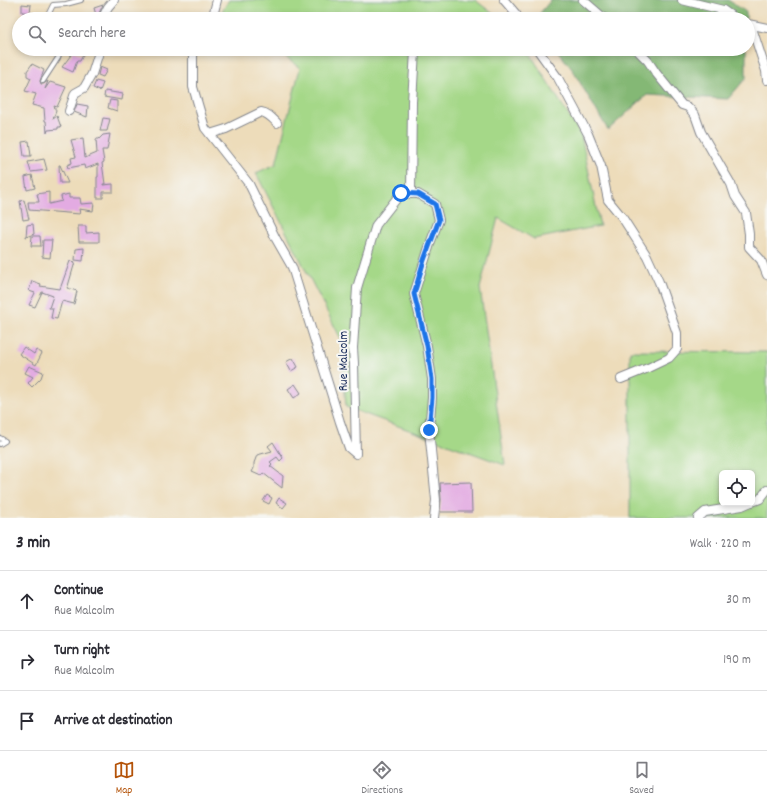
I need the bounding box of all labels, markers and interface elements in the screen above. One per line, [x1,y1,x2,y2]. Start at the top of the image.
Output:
search box [12,12,755,56]
icon: search [26,23,48,45]
text: Search here [58,23,126,45]
route start [392,184,410,202]
street label: Rue Malcolm [335,331,354,391]
route end [420,421,438,439]
map controls [719,470,755,506]
button: locate [719,470,755,506]
text: 3 min [16,532,50,556]
text: Walk · 220 m [690,535,751,554]
text: Continue [54,580,103,602]
icon: ahead [16,590,38,612]
text: 30 m [726,591,751,610]
text: Rue Malcolm [54,602,114,621]
text: Turn right [54,640,110,662]
icon: right [16,650,38,672]
text: 190 m [723,651,751,670]
text: Rue Malcolm [54,662,114,681]
icon: arrive [16,710,38,732]
text: Arrive at destination [54,710,172,732]
tab: Map [113,759,135,799]
tab: Directions [361,759,403,799]
tab: Saved [629,759,654,799]

